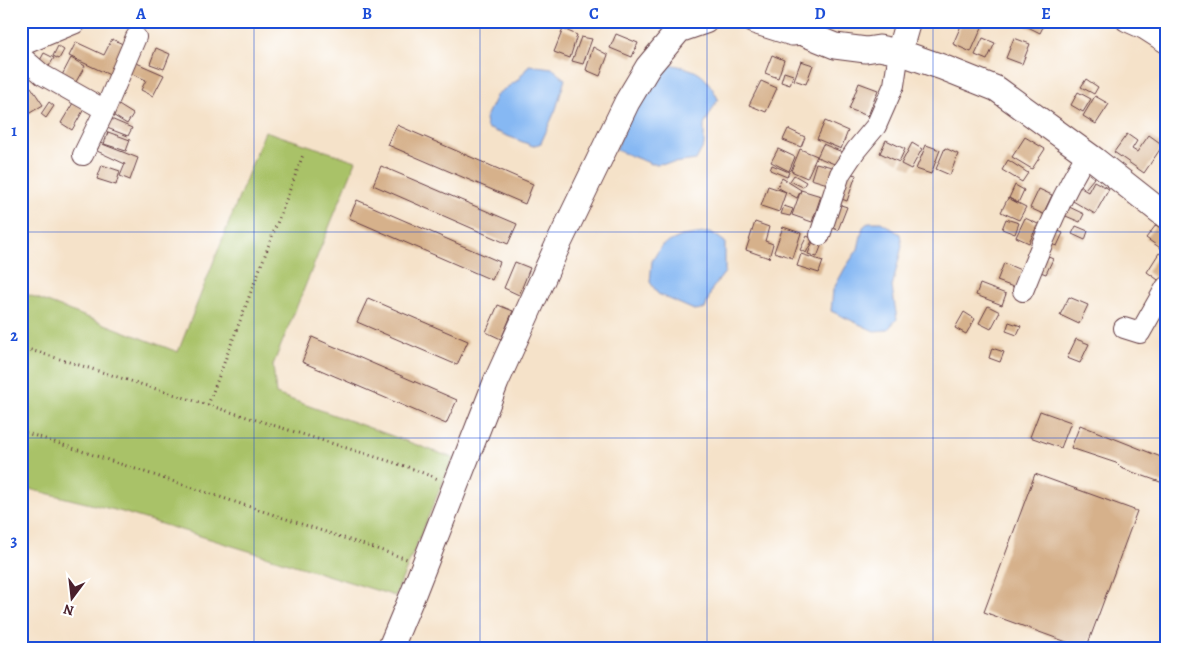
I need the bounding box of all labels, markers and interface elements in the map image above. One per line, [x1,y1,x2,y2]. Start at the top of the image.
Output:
text: A [135,3,147,25]
text: B [362,3,372,25]
text: C [589,3,599,25]
text: D [814,3,826,25]
text: E [1041,3,1051,25]
text: 1 [11,120,17,142]
text: 2 [10,325,18,347]
text: 3 [11,530,18,552]
north arrow [48,572,98,622]
text: N [61,600,76,621]

